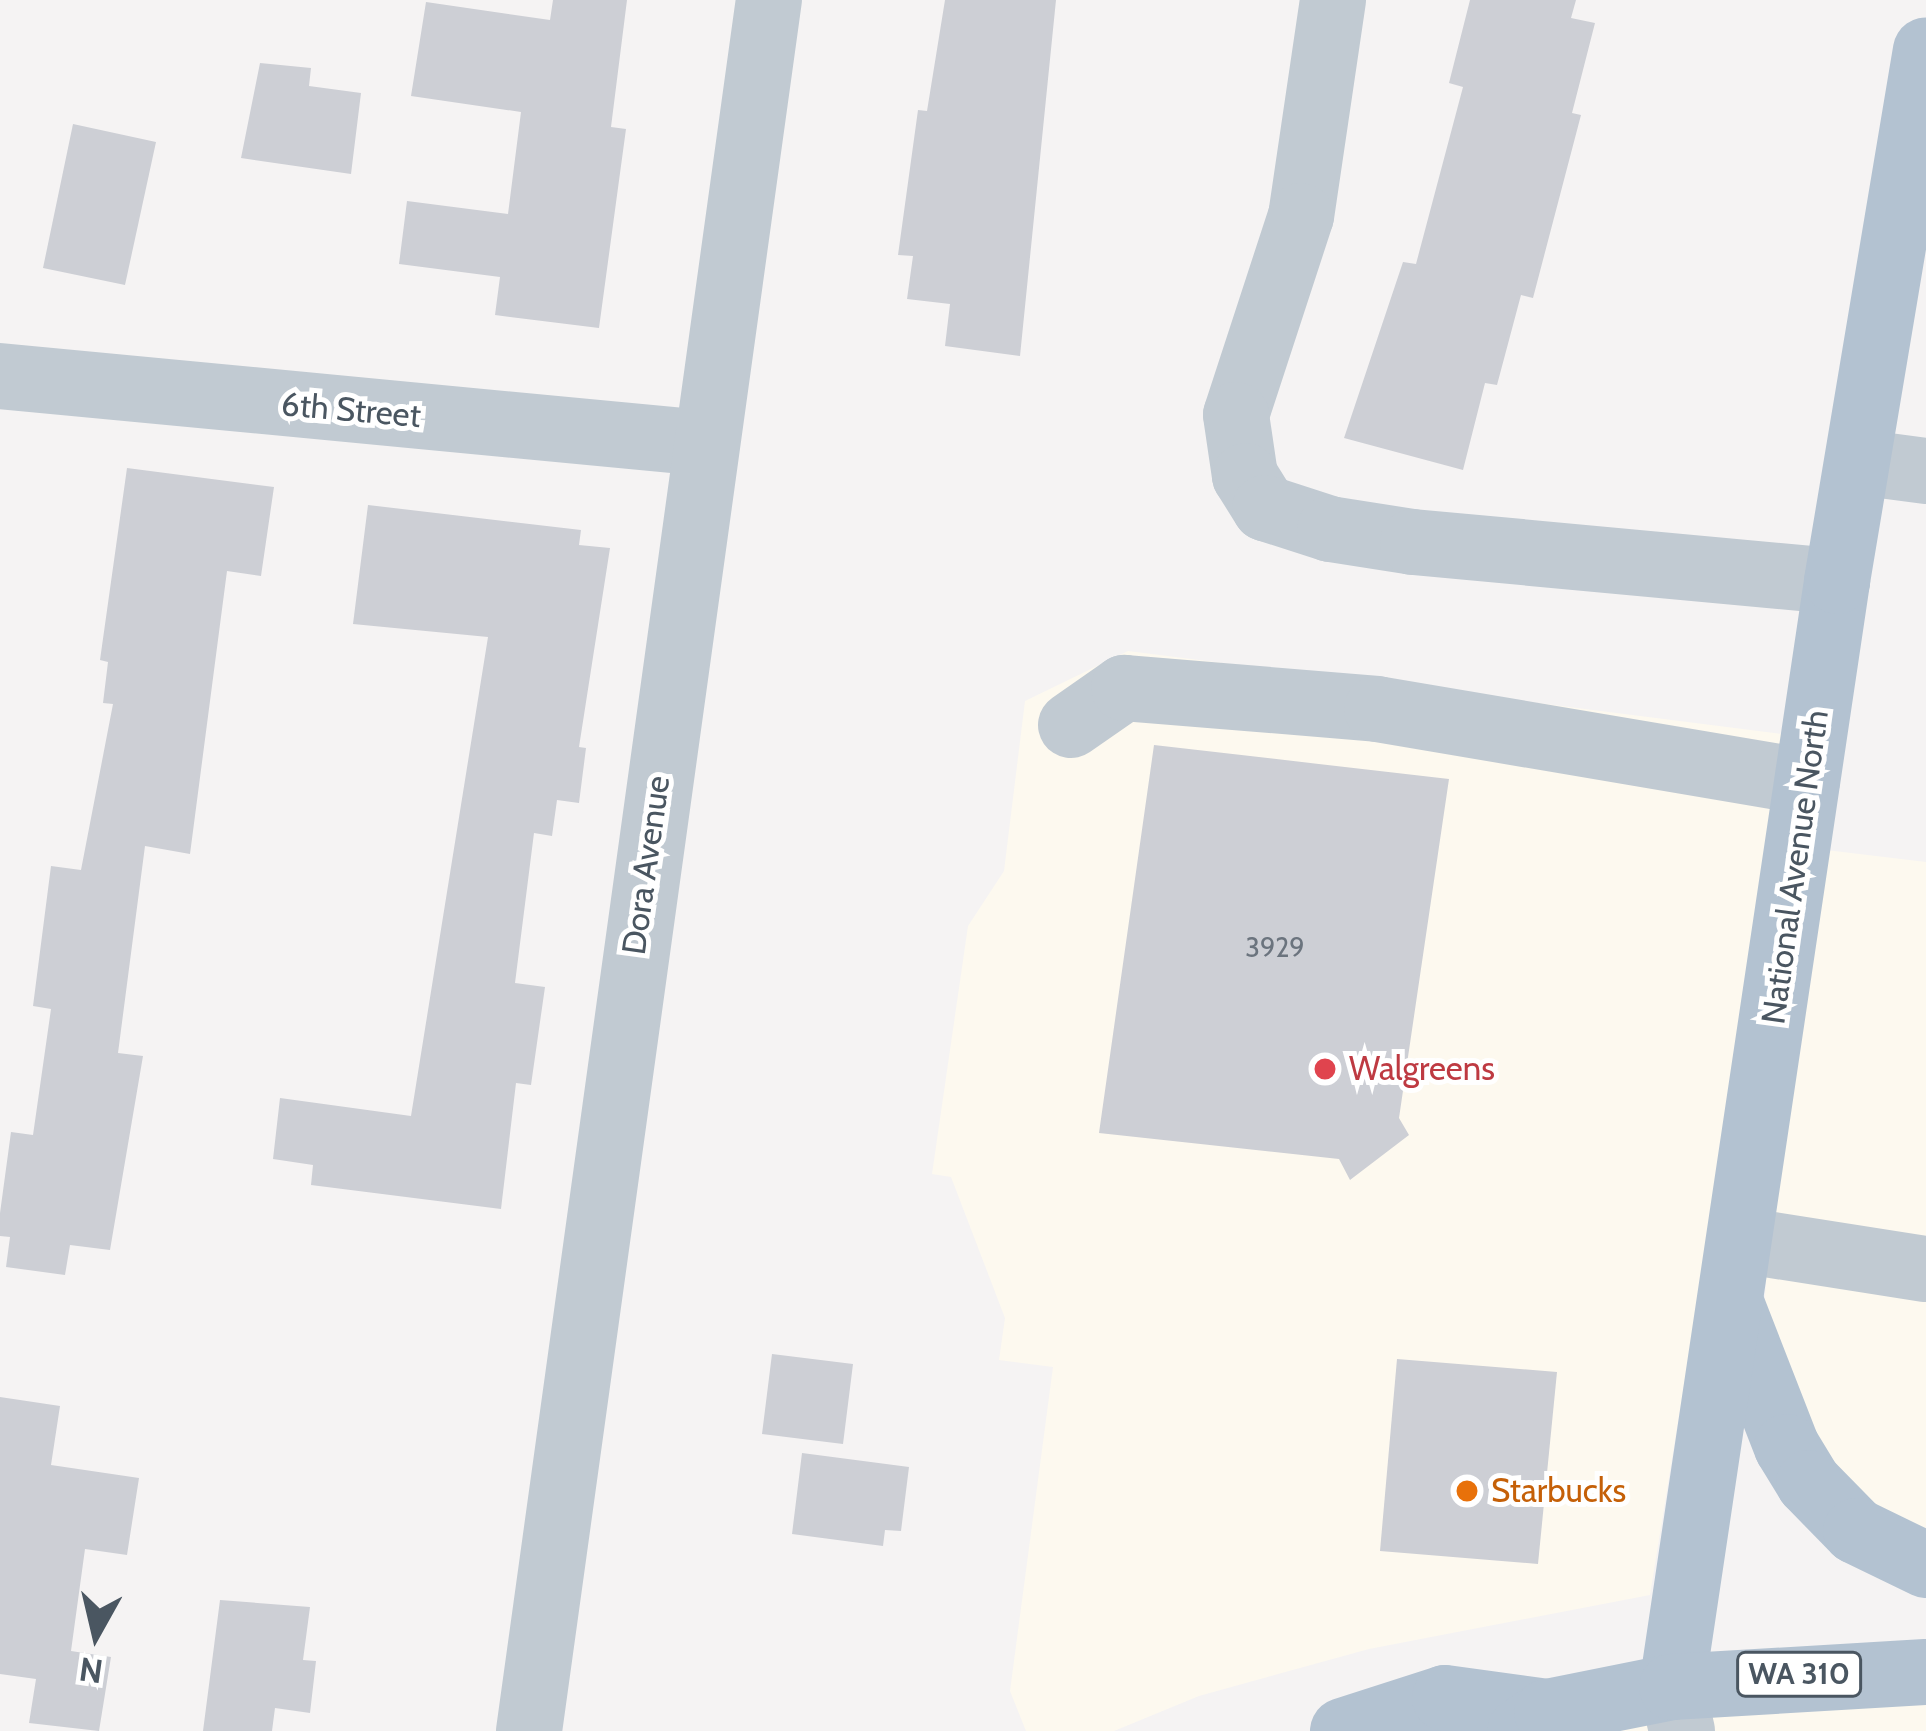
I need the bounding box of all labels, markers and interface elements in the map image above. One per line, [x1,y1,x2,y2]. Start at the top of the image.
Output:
street label: 6th Street [280,384,422,436]
street label: National Avenue North [1753,707,1837,1027]
street label: Dora Avenue [614,773,678,957]
house number: 3929 [1245,932,1305,964]
place label: Walgreens [1349,1049,1495,1089]
marker: Walgreens [1312,1056,1338,1082]
place label: Starbucks [1491,1471,1626,1511]
marker: Starbucks [1454,1478,1480,1504]
north arrow [36,1575,156,1695]
text: N [77,1649,105,1692]
road number: WA 310 [1736,1650,1862,1698]

